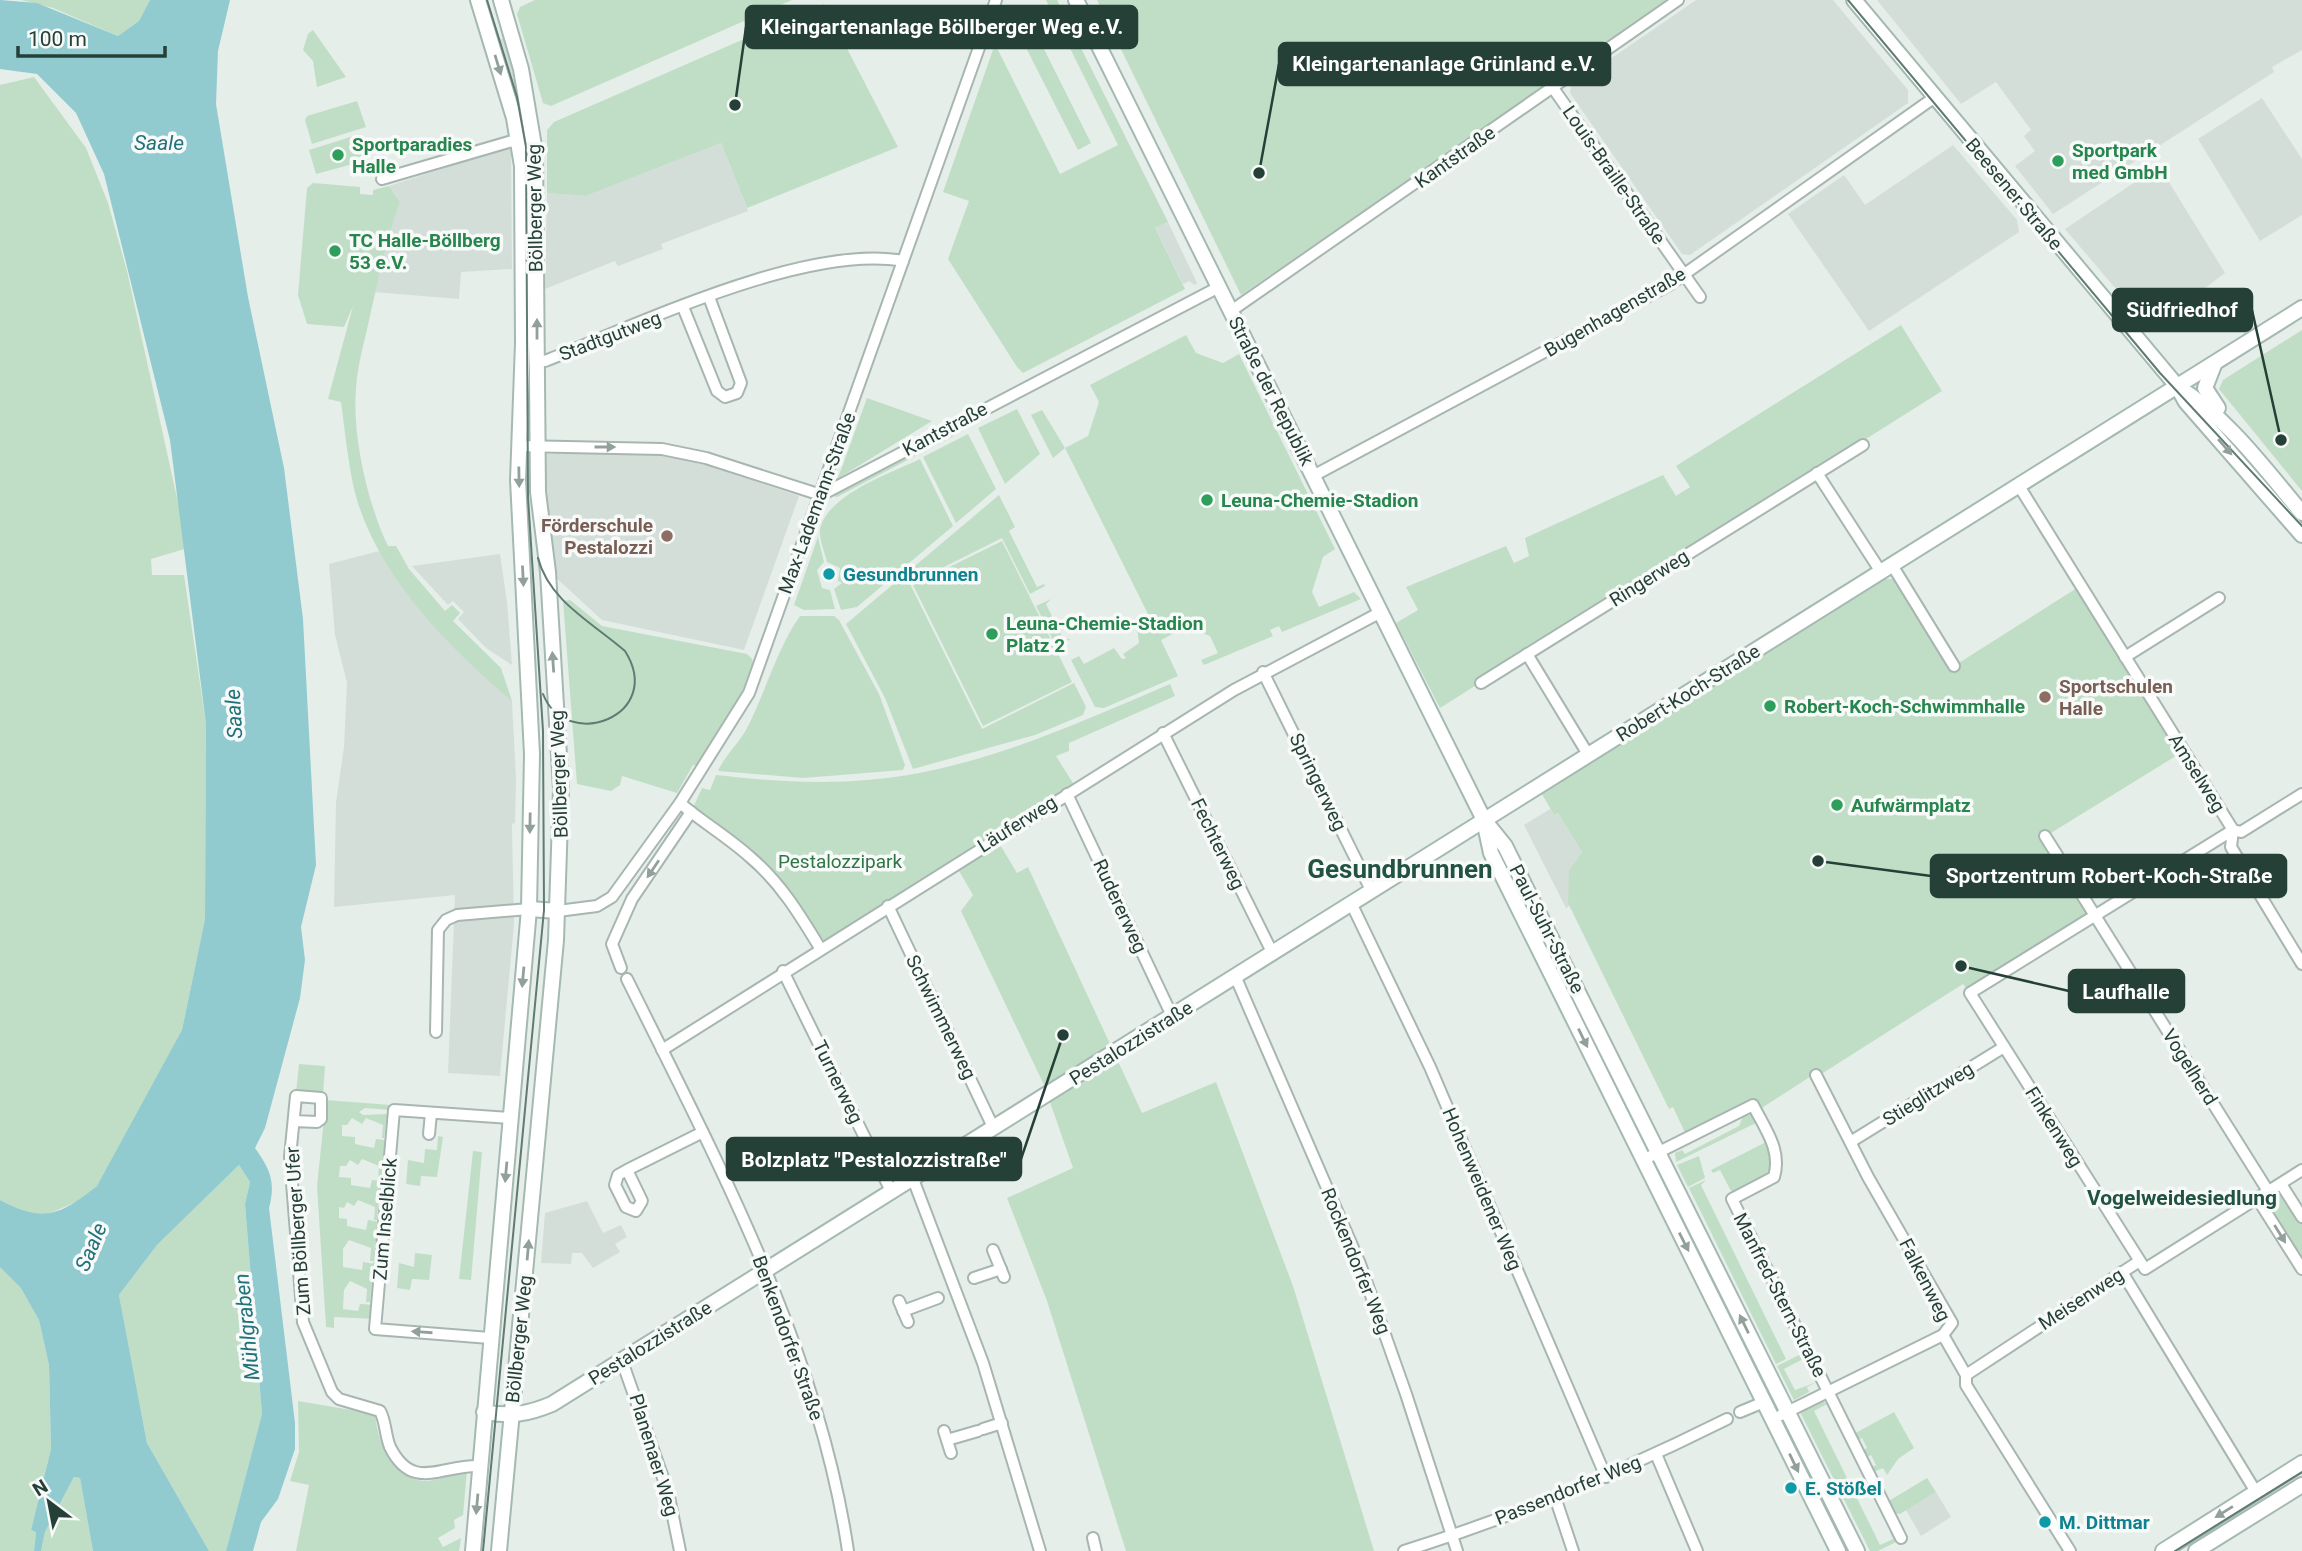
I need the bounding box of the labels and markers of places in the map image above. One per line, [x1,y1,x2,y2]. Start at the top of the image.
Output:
callout: Kleingartenanlage Böllberger Weg e.V. [746,6,1137,48]
callout: Kleingartenanlage Grünland e.V. [1279,43,1610,85]
place label: Sportparadies Halle [352,133,473,178]
place label: Sportpark med GmbH [2072,139,2168,184]
marker: Sportparadies Halle [330,147,346,163]
marker: Sportpark med GmbH [2050,153,2066,169]
place label: TC Halle-Böllberg 53 e.V. [349,229,501,274]
marker: TC Halle-Böllberg 53 e.V. [327,243,343,259]
callout: Südfriedhof [2113,289,2252,331]
place label: Leuna-Chemie-Stadion [1221,489,1418,512]
marker: Leuna-Chemie-Stadion [1199,492,1215,508]
place label: Förderschule Pestalozzi [541,514,653,559]
marker: Förderschule Pestalozzi [659,528,675,544]
place label: Gesundbrunnen [843,563,978,586]
marker: Gesundbrunnen [821,566,837,582]
place label: Leuna-Chemie-Stadion Platz 2 [1006,612,1203,657]
marker: Leuna-Chemie-Stadion Platz 2 [984,626,1000,642]
place label: Sportschulen Halle [2059,675,2173,720]
marker: Sportschulen Halle [2037,689,2053,705]
place label: Robert-Koch-Schwimmhalle [1784,695,2025,718]
marker: Robert-Koch-Schwimmhalle [1762,698,1778,714]
place label: Aufwärmplatz [1851,794,1971,817]
marker: Aufwärmplatz [1829,797,1845,813]
callout: Sportzentrum Robert-Koch-Straße [1931,855,2286,897]
callout: Laufhalle [2069,970,2184,1012]
callout: Bolzplatz "Pestalozzistraße" [727,1138,1021,1180]
place label: E. Stößel [1805,1477,1882,1500]
marker: E. Stößel [1783,1480,1799,1496]
place label: M. Dittmar [2059,1511,2150,1534]
marker: M. Dittmar [2037,1514,2053,1530]

